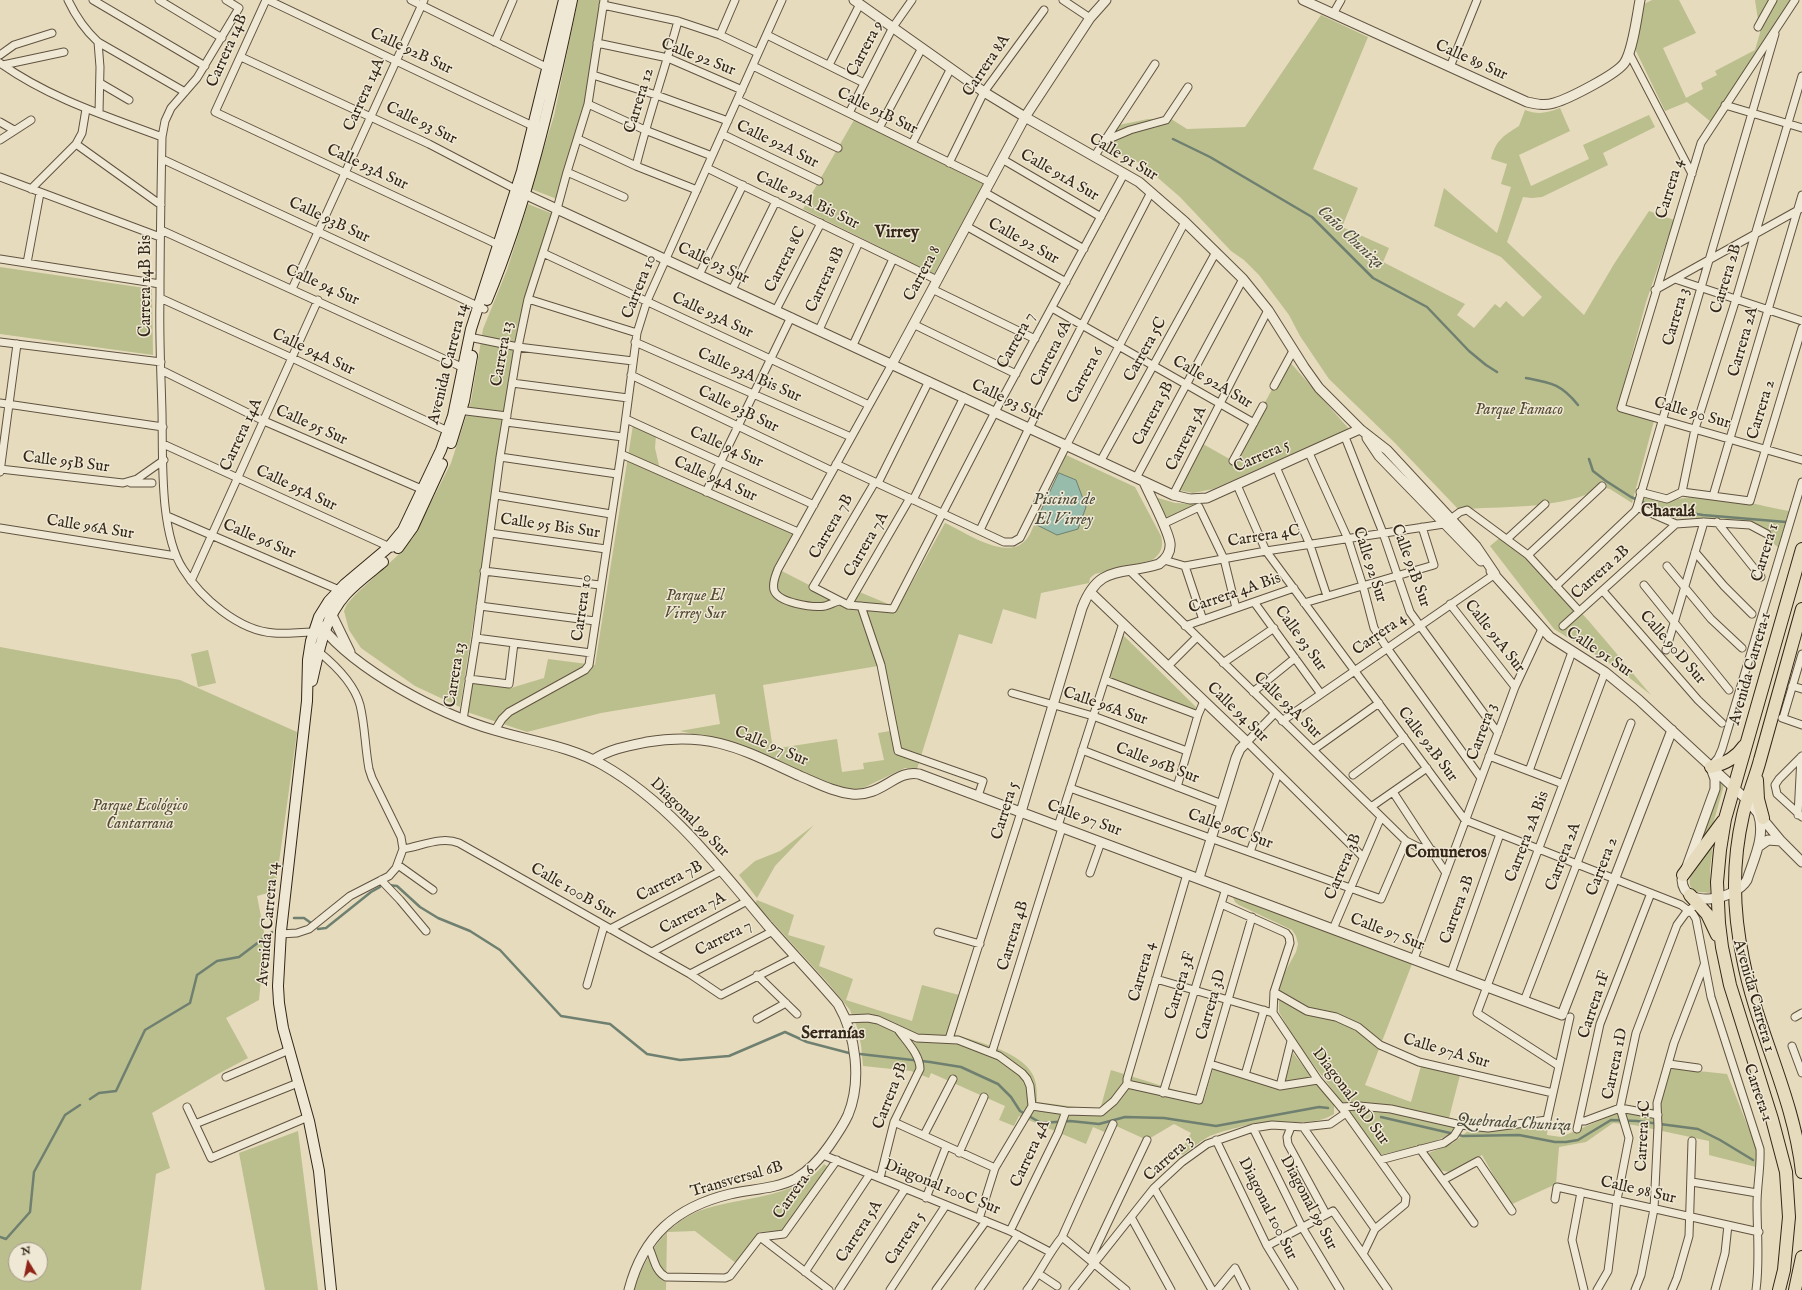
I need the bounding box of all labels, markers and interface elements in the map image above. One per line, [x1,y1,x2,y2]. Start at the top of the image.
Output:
street label: Carrera 14B [203,11,253,91]
street label: Carrera 9 [843,18,889,80]
street label: Calle 92B Sur [367,25,455,79]
street label: Carrera 8A [959,31,1015,101]
street label: Calle 92 Sur [658,35,738,81]
street label: Calle 89 Sur [1432,37,1510,85]
street label: Carrera 14A [340,55,390,135]
street label: Carrera 12 [621,66,659,136]
street label: Calle 91B Sur [834,84,920,140]
street label: Calle 93 Sur [382,99,460,149]
street label: Calle 92A Sur [733,117,821,173]
street label: Calle 91 Sur [1085,130,1161,186]
street label: Calle 93A Sur [323,141,411,195]
street label: Calle 91A Sur [1016,146,1102,206]
street label: Carrera 4 [1653,157,1689,221]
street label: Calle 92A Bis Sur [752,168,862,234]
street label: Calle 93B Sur [285,194,373,248]
water label: Caño Chuniza [1312,202,1388,274]
street label: Calle 92 Sur [984,215,1062,269]
street label: Carrera 8C [761,224,811,296]
district label: Virrey [875,224,919,244]
street label: Carrera 14B Bis [137,235,157,337]
street label: Calle 93 Sur [674,239,752,289]
street label: Carrera 2B [1707,242,1747,316]
street label: Carrera 8 [900,243,946,305]
street label: Carrera 8B [802,244,850,316]
street label: Carrera 10 [618,252,662,322]
street label: Calle 94 Sur [282,261,362,311]
street label: Carrera 3 [1660,286,1694,348]
street label: Calle 93A Sur [668,289,756,343]
street label: Avenida Carrera 14 [425,302,473,426]
street label: Carrera 2A [1725,305,1763,379]
street label: Carrera 7 [994,310,1040,372]
street label: Carrera 5C [1120,314,1172,386]
street label: Carrera 6A [1027,318,1077,390]
street label: Carrera 13 [488,320,518,388]
street label: Calle 94A Sur [268,325,358,381]
street label: Calle 93A Bis Sur [694,345,804,407]
street label: Carrera 6 [1063,345,1109,407]
street label: Calle 92A Sur [1169,352,1255,414]
street label: Calle 93 Sur [968,376,1046,426]
street label: Carrera 2 [1744,378,1780,442]
street label: Carrera 5B [1129,379,1179,449]
street label: Calle 93B Sur [695,382,781,438]
street label: Calle 90 Sur [1652,394,1732,434]
street label: Carrera 14A [217,395,267,475]
park label: Parque Famaco [1475,401,1563,421]
street label: Calle 95 Sur [272,402,350,450]
street label: Carrera 5A [1162,403,1212,475]
street label: Calle 94 Sur [686,423,766,473]
street label: Carrera 5 [1231,436,1293,478]
street label: Calle 95B Sur [22,448,110,478]
street label: Calle 94A Sur [670,453,760,507]
street label: Calle 95A Sur [252,462,340,516]
street label: Carrera 7B [806,491,858,563]
water label: Piscina de El Virrey [1033,491,1095,531]
district label: Charalá [1641,503,1695,523]
street label: Carrera 7A [841,509,893,581]
street label: Calle 95 Bis Sur [499,510,601,544]
street label: Calle 96A Sur [45,512,135,544]
street label: Calle 96 Sur [220,516,298,564]
street label: Carrera 4C [1226,522,1302,552]
street label: Calle 91B Sur [1386,522,1434,610]
street label: Carrera 1 [1748,522,1784,584]
street label: Calle 92 Sur [1348,525,1390,605]
street label: Carrera 2B [1568,542,1634,604]
street label: Carrera 4A Bis [1186,569,1284,619]
street label: Carrera 10 [569,573,597,643]
park label: Parque El Virrey Sur [664,587,726,625]
street label: Calle 91A Sur [1460,597,1528,677]
street label: Calle 93 Sur [1270,602,1330,676]
street label: Calle 90D Sur [1635,607,1709,689]
street label: Carrera 4 [1349,609,1411,661]
street label: Avenida Carrera 1 [1726,611,1776,727]
street label: Calle 91 Sur [1562,624,1636,682]
street label: Carrera 13 [441,641,471,709]
street label: Calle 93A Sur [1249,669,1325,743]
street label: Calle 94 Sur [1202,679,1272,747]
street label: Calle 96A Sur [1060,684,1150,730]
street label: Carrera 3 [1464,701,1502,763]
street label: Calle 92B Sur [1393,704,1461,786]
street label: Calle 97 Sur [731,723,811,771]
street label: Calle 96B Sur [1112,739,1202,789]
street label: Diagonal 99 Sur [645,774,733,862]
street label: Carrera 5 [988,780,1024,842]
street label: Carrera 2A Bis [1502,789,1554,885]
park label: Parque Ecológico Cantarrana [92,797,188,835]
street label: Calle 97 Sur [1044,797,1124,841]
street label: Calle 96C Sur [1185,806,1275,854]
street label: Carrera 2A [1542,820,1586,894]
street label: Carrera 3B [1321,831,1367,903]
street label: Carrera 2 [1583,835,1623,899]
district label: Comuneros [1405,844,1487,864]
street label: Carrera 7B [634,857,706,907]
street label: Calle 100B Sur [527,860,619,924]
street label: Avenida Carrera 14 [254,861,284,987]
street label: Carrera 2B [1437,873,1479,947]
street label: Carrera 7A [657,889,729,939]
street label: Carrera 4B [994,899,1034,973]
street label: Calle 97 Sur [1347,910,1427,956]
street label: Carrera 7 [692,917,756,961]
street label: Avenida Carrera 1 [1728,938,1778,1054]
street label: Carrera 4 [1125,940,1161,1004]
street label: Carrera 3F [1162,950,1200,1022]
street label: Carrera 3D [1193,967,1231,1043]
street label: Carrera 1F [1575,969,1615,1041]
district label: Serranías [801,1025,865,1045]
street label: Carrera 1D [1599,1027,1633,1101]
street label: Calle 97A Sur [1401,1031,1491,1073]
street label: Diagonal 98D Sur [1307,1045,1393,1149]
street label: Carrera 5B [869,1060,913,1132]
street label: Carrera 1 [1738,1062,1776,1124]
street label: Carrera 1C [1633,1100,1655,1172]
water label: Quebrada Chuniza [1456,1111,1572,1137]
street label: Carrera 4A [1007,1117,1055,1191]
street label: Carrera 3 [1140,1132,1198,1186]
street label: Diagonal 99 Sur [1275,1152,1341,1254]
street label: Diagonal 100 Sur [1233,1155,1301,1263]
street label: Diagonal 100C Sur [881,1156,1003,1220]
street label: Transversal 6B [689,1158,785,1202]
street label: Carrera 6 [770,1163,820,1223]
street label: Calle 98 Sur [1598,1173,1678,1209]
street label: Carrera 5A [833,1197,887,1267]
street label: Carrera 5 [882,1209,930,1269]
north arrow [8,1242,48,1282]
text: N [20,1243,32,1259]

